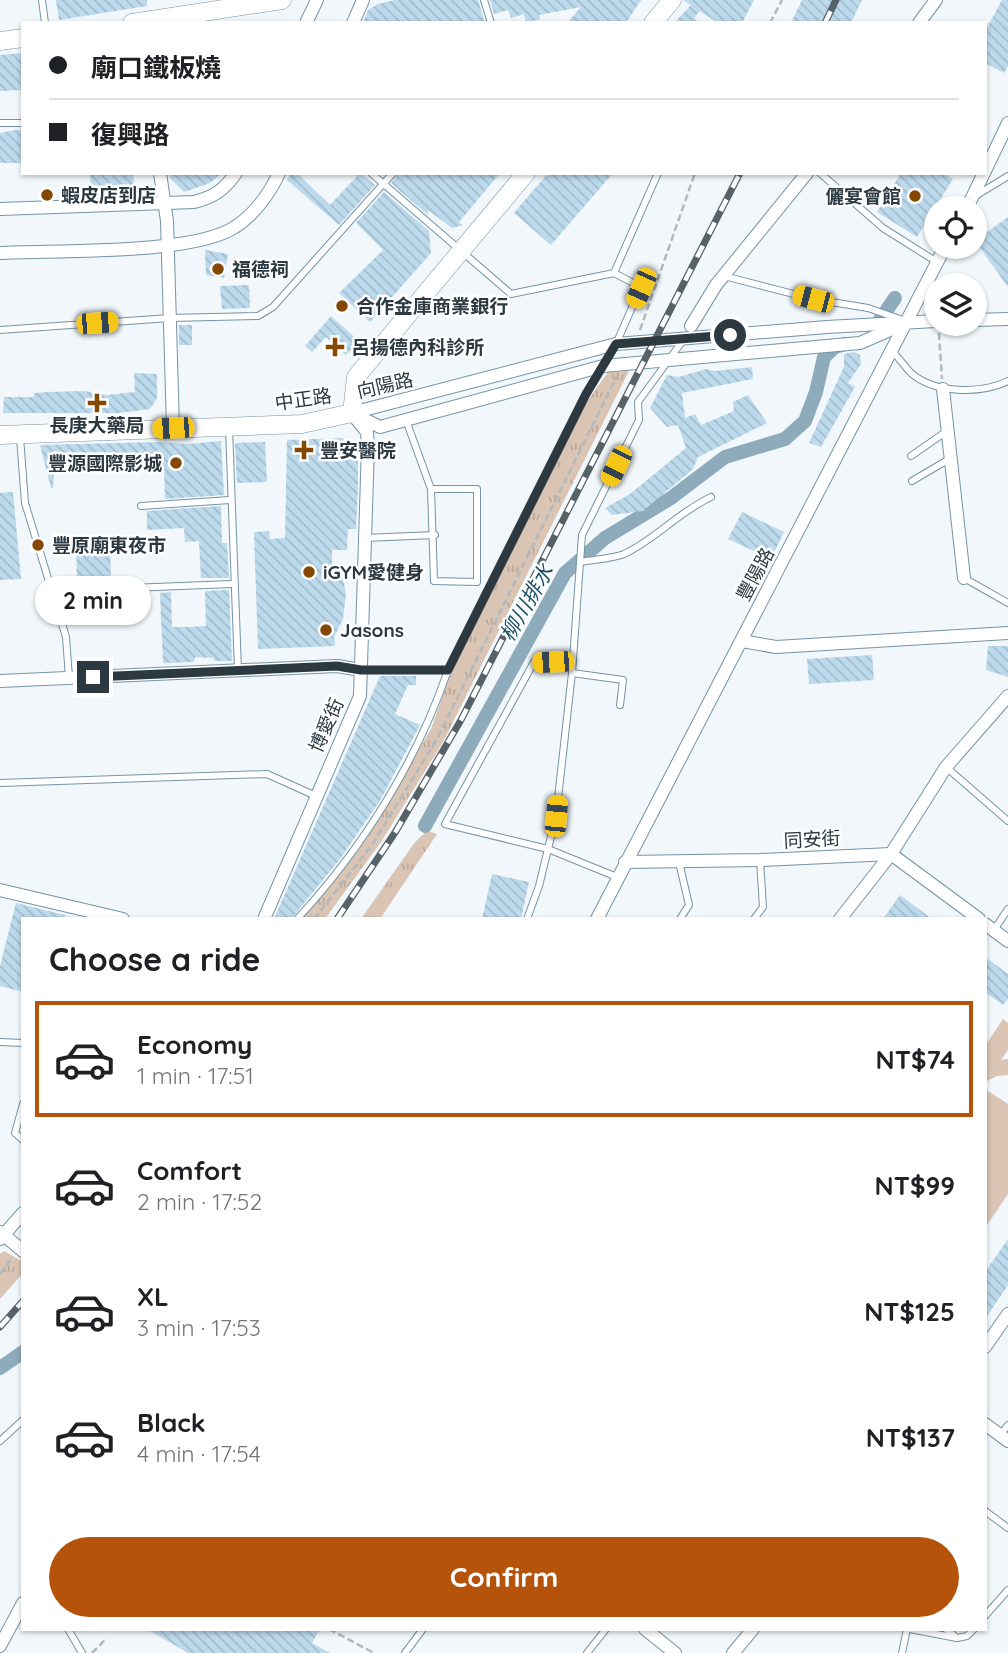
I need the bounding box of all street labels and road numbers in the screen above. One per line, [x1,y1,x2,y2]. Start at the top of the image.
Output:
street label: 向陽路 [355,367,415,403]
street label: 中正路 [273,383,333,415]
street label: 豐陽路 [731,543,779,605]
street label: 博愛街 [303,694,349,756]
street label: 同安街 [783,826,841,852]

